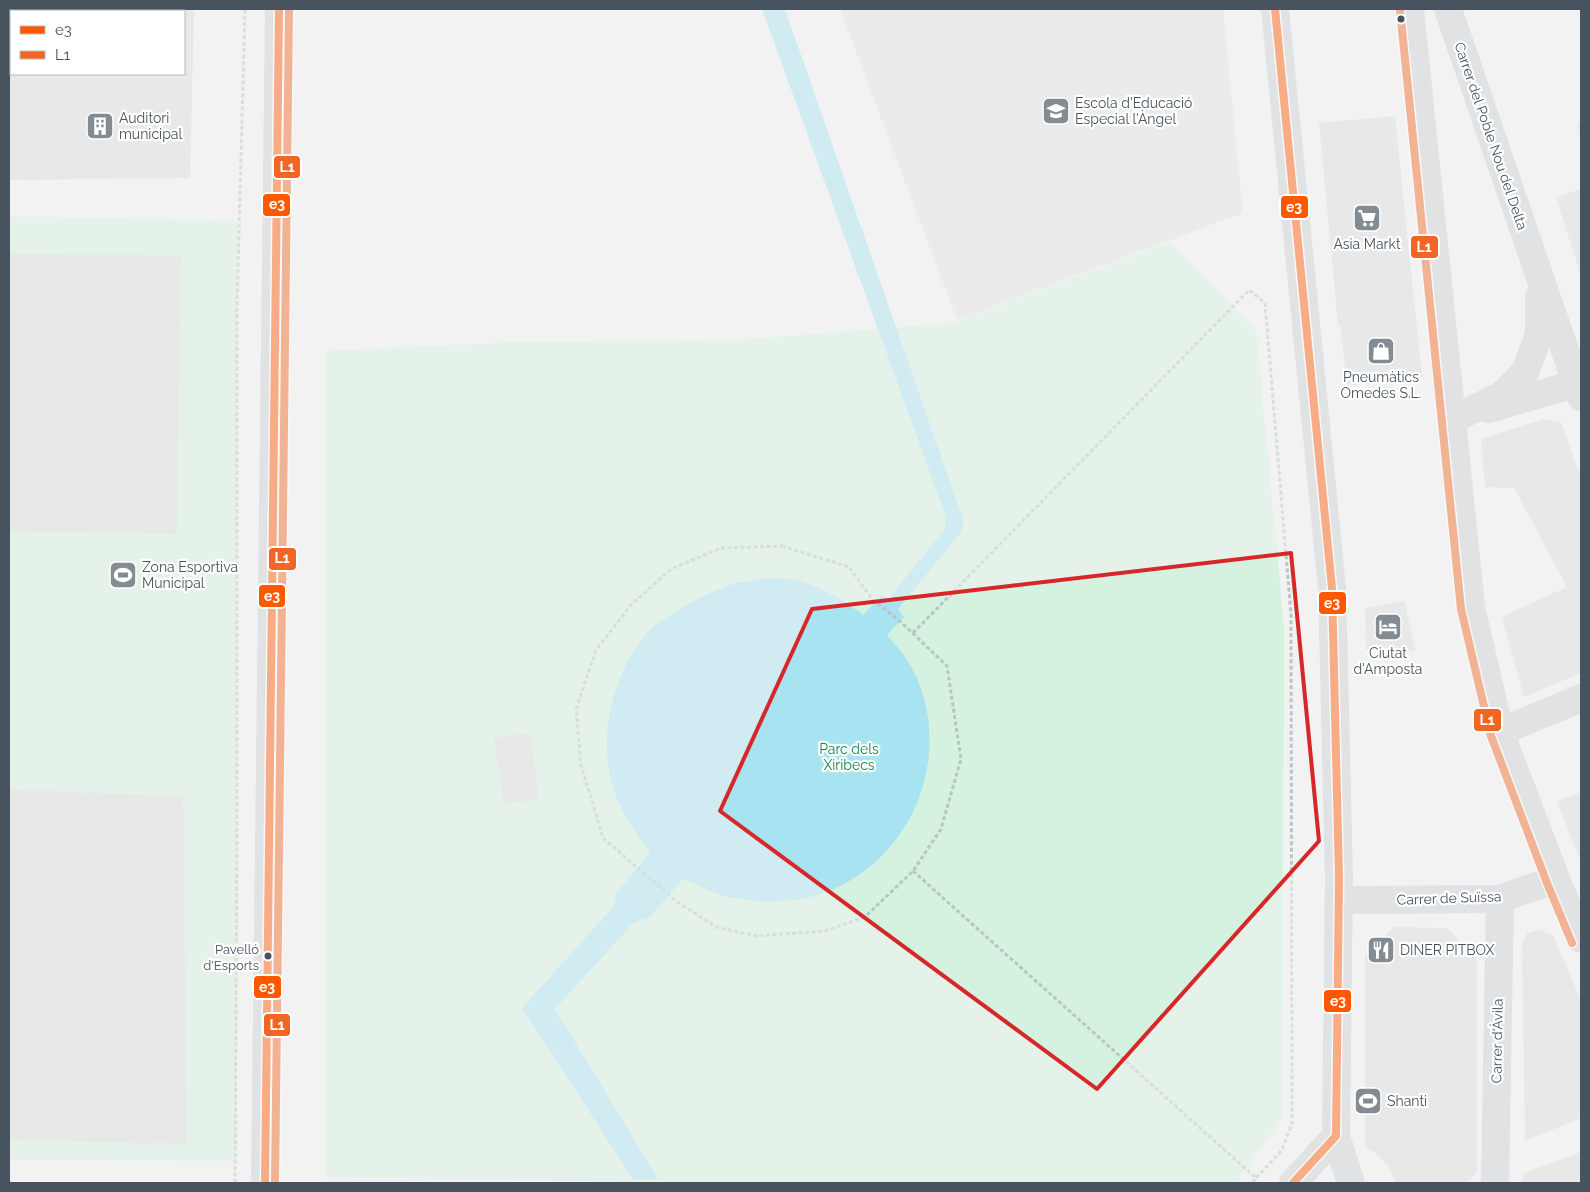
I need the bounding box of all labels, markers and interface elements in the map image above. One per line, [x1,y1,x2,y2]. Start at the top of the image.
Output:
legend [10,10,185,75]
unlabelled marker [1396,14,1406,24]
text: e3 [55,21,72,39]
street label: Carrer del Poble Nou del Delta [1451,40,1531,232]
text: L1 [55,46,71,64]
place label: Escola d'Educació Especial l'Àngel [1075,95,1192,127]
school or university icon: Escola d'Educació Especial l'Àngel [1041,96,1071,126]
place label: Auditori municipal [119,110,182,142]
building icon: Auditori municipal [85,111,115,141]
line badge: L1 [273,155,301,179]
text: L1 [279,159,295,175]
line badge: e3 [262,193,291,217]
line badge: e3 [1280,195,1309,219]
text: e3 [269,196,285,212]
text: e3 [1286,199,1302,215]
supermarket icon: Asia Markt [1352,203,1382,233]
line badge: L1 [1410,235,1439,259]
place label: Asia Markt [1333,236,1401,252]
text: L1 [1416,239,1432,255]
shop icon: Pneumàtics Omedes S.L. [1366,336,1396,366]
place label: Pneumàtics Omedes S.L. [1341,369,1421,401]
line badge: L1 [268,547,297,571]
text: L1 [274,550,290,566]
place label: Zona Esportiva Municipal [142,559,238,591]
sports icon: Zona Esportiva Municipal [108,560,138,590]
line badge: e3 [258,584,286,608]
text: e3 [264,588,280,604]
line badge: e3 [1318,591,1347,615]
text: e3 [1324,595,1340,611]
hotel icon: Ciutat d'Amposta [1373,612,1403,642]
place label: Ciutat d'Amposta [1354,645,1422,677]
line badge: L1 [1473,708,1502,732]
text: L1 [1479,712,1495,728]
park label: Parc dels Xiribecs [819,741,879,773]
street label: Carrer de Suïssa [1396,888,1502,908]
restaurant icon: DINER PITBOX [1366,935,1396,965]
place label: Pavelló d'Esports [203,942,259,973]
place label: DINER PITBOX [1400,942,1495,958]
marker: Pavelló d'Esports [263,951,273,961]
line badge: e3 [253,975,282,999]
text: e3 [259,979,275,995]
line badge: e3 [1323,989,1352,1013]
text: e3 [1330,993,1346,1009]
street label: Carrer d'Àvila [1487,998,1506,1084]
line badge: L1 [263,1013,291,1037]
text: L1 [269,1017,285,1033]
sports icon: Shanti [1353,1086,1383,1116]
place label: Shanti [1387,1093,1427,1109]

